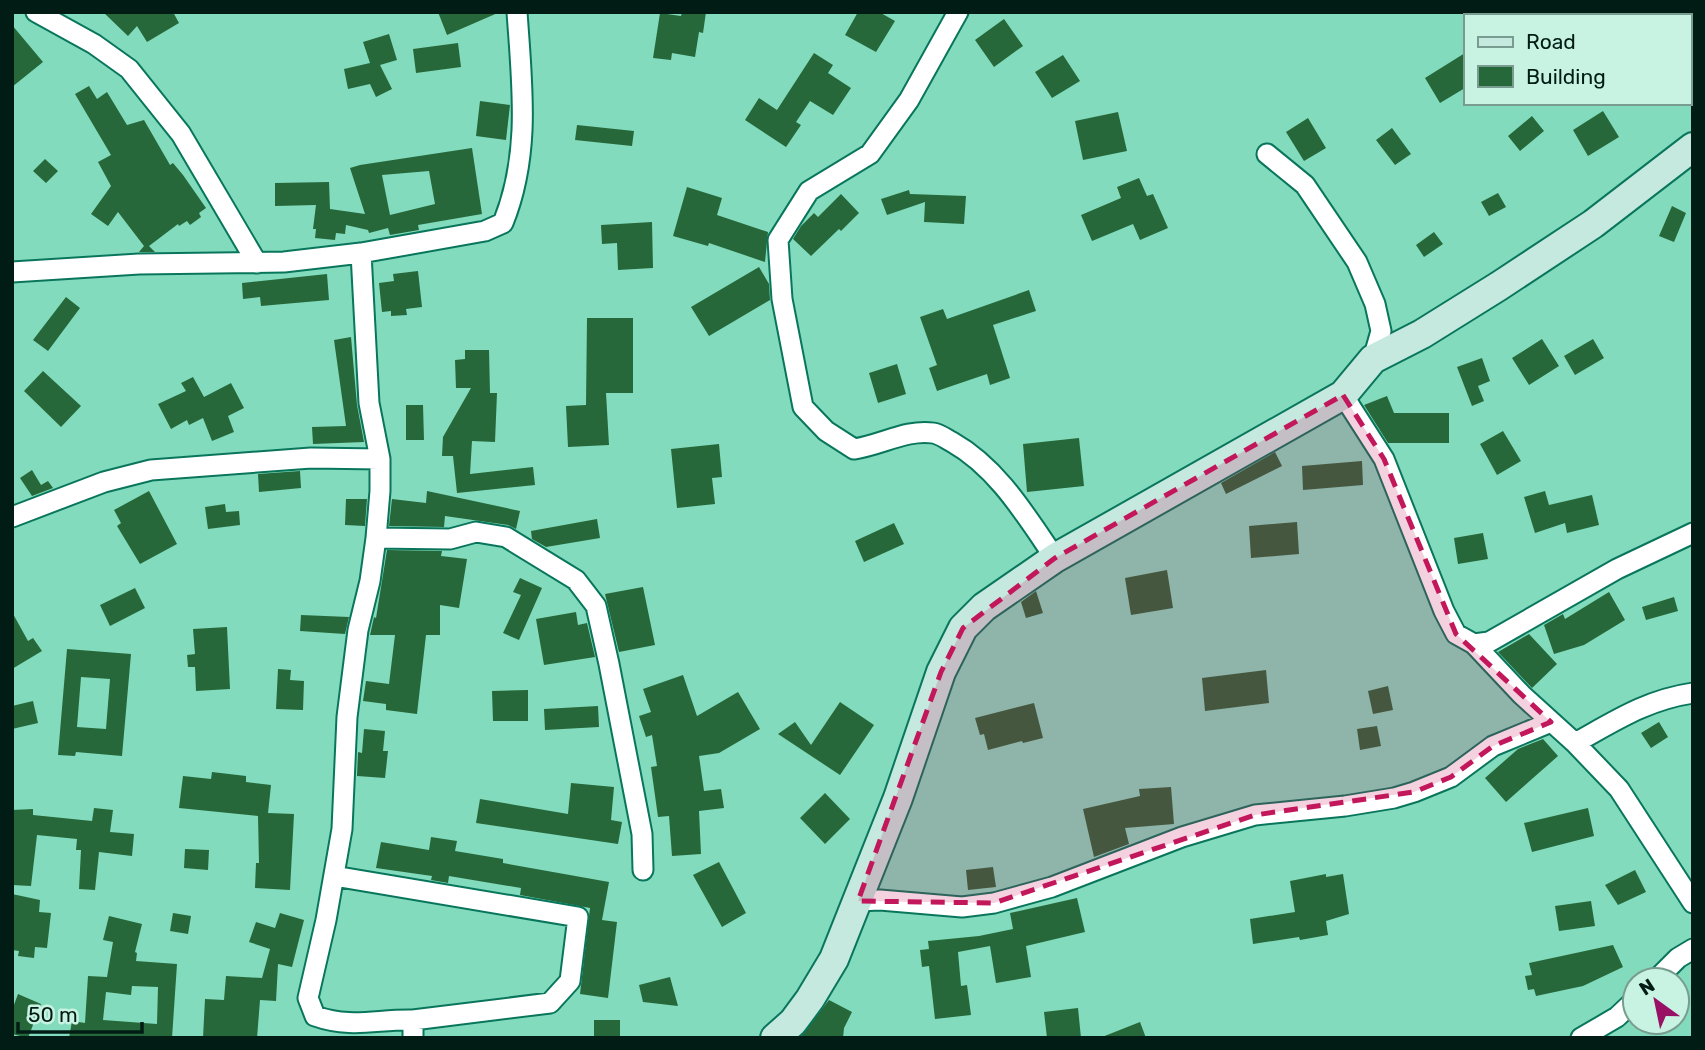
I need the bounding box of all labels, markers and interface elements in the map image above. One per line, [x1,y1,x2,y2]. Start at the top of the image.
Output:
legend [1464,14,1691,105]
text: Road [1526,29,1576,54]
text: Building [1526,64,1606,89]
north arrow [1621,966,1691,1036]
text: N [1635,974,1659,1001]
scale bar [18,990,142,1034]
text: 50 m [28,1002,78,1027]

